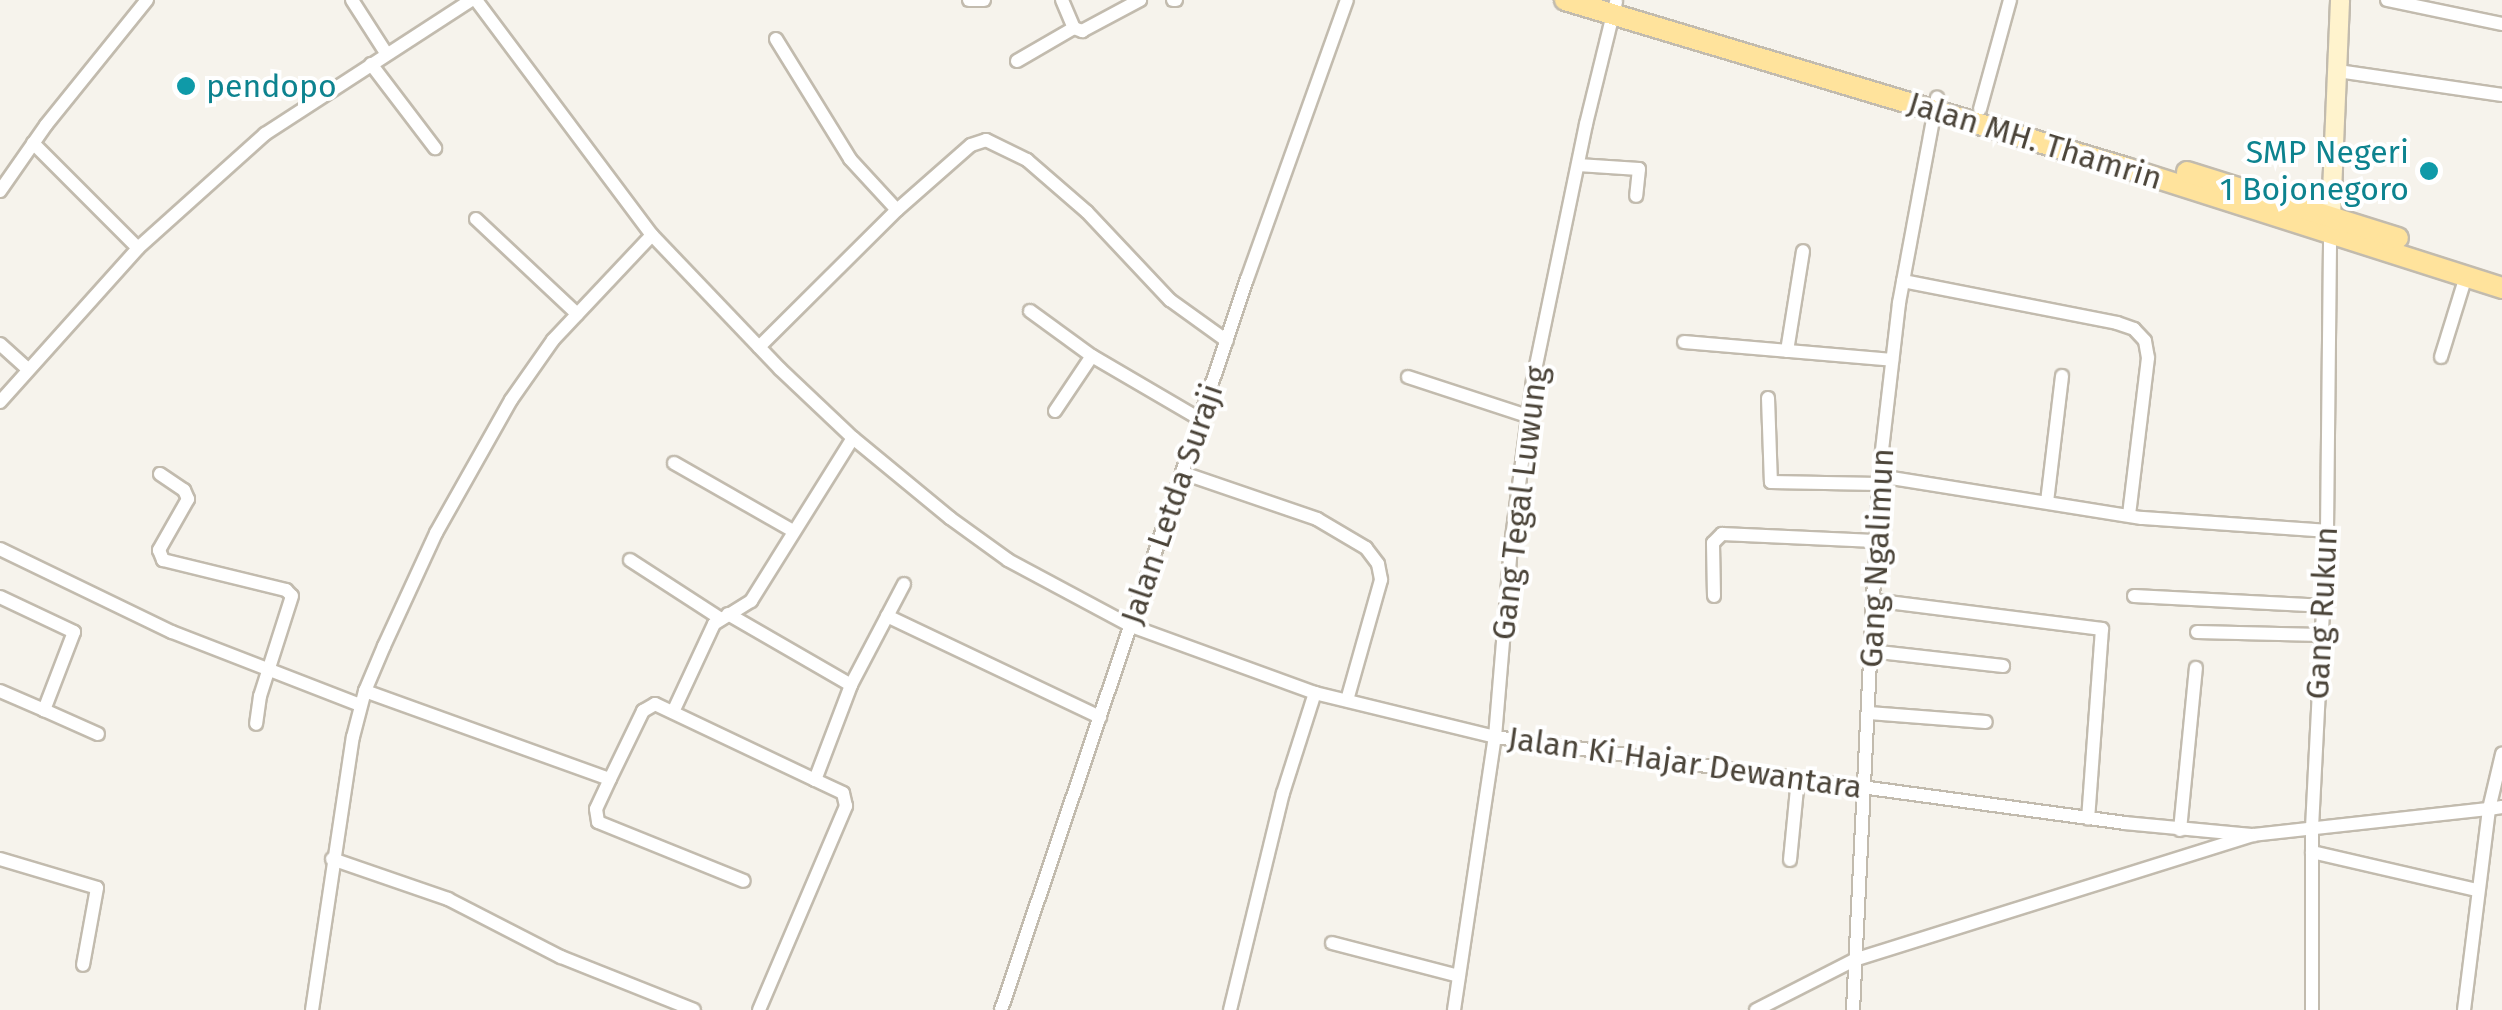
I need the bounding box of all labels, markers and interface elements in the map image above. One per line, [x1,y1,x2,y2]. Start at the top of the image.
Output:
place label: pendopo [206,67,337,105]
marker: pendopo [175,75,197,97]
street label: Jalan MH. Thamrin [1903,84,2167,198]
place label: SMP Negeri 1 Bojonegoro [2220,134,2409,209]
marker: SMP Negeri 1 Bojonegoro [2418,160,2440,182]
street label: Gang Tegal Luwung [1484,364,1556,642]
street label: Jalan Letda Suraji [1113,379,1231,629]
street label: Gang Ngalimun [1852,447,1902,669]
street label: Gang Rukun [2298,526,2346,700]
street label: Jalan Ki Hajar Dewantara [1505,719,1865,807]

